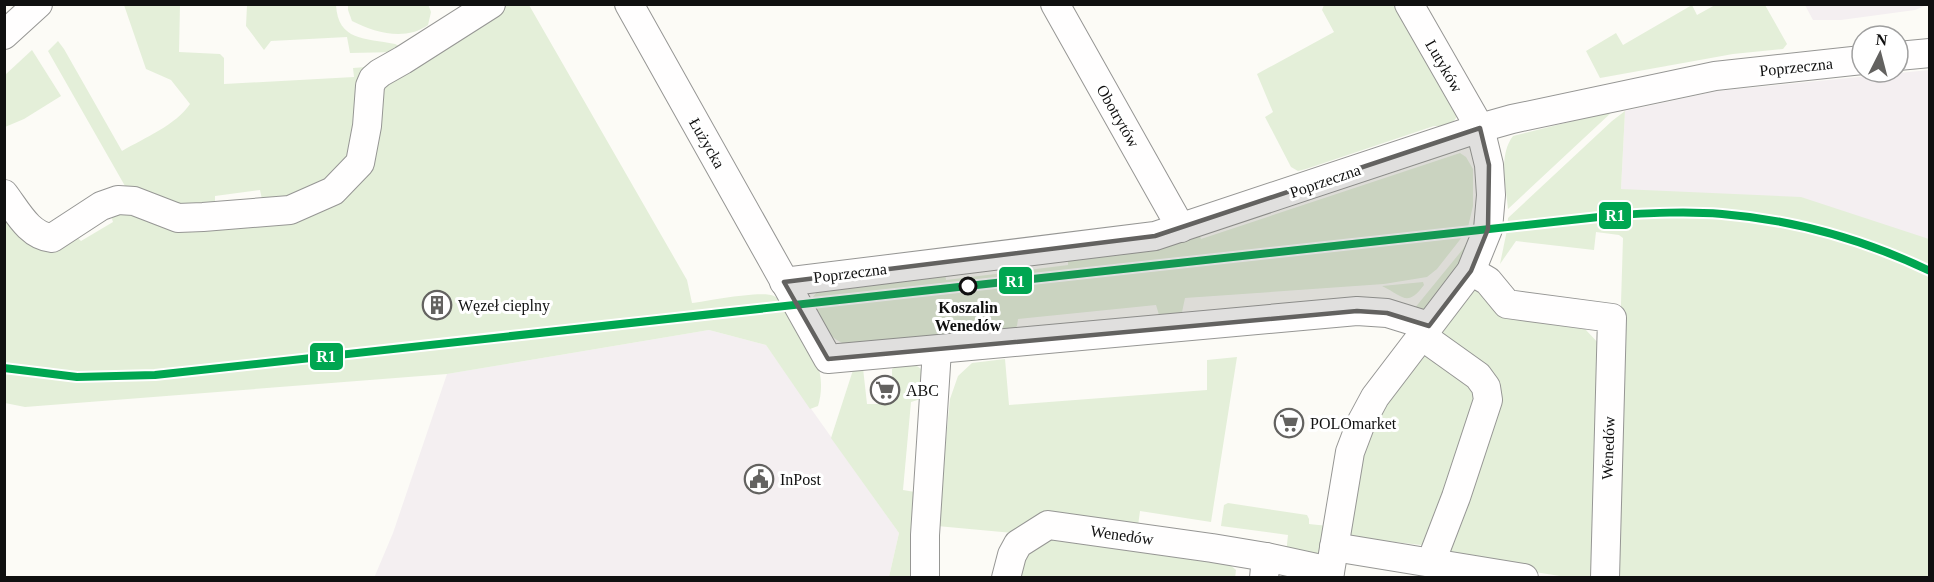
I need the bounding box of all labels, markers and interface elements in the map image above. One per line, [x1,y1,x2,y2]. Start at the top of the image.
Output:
north arrow [1850,24,1910,84]
text: N [1875,31,1889,49]
street label: Lutyków [1421,37,1466,96]
street label: Poprzeczna [1758,55,1834,80]
street label: Obotrytów [1092,82,1143,151]
street label: Łużycka [685,115,728,172]
street label: Poprzeczna [1287,161,1363,202]
line badge: R1 [1598,201,1632,230]
text: R1 [1605,207,1625,224]
street label: Poprzeczna [812,260,888,287]
line badge: R1 [998,266,1033,295]
text: R1 [1005,273,1025,290]
marker: Koszalin Wenedów [959,277,977,295]
building icon: Węzeł cieplny [421,289,453,321]
place label: Węzeł cieplny [458,297,550,315]
place label: Koszalin Wenedów [935,299,1002,334]
line badge: R1 [309,342,344,371]
text: R1 [316,348,336,365]
supermarket icon: ABC [869,374,901,406]
place label: ABC [906,382,939,399]
supermarket icon: POLOmarket [1273,407,1305,439]
place label: POLOmarket [1310,415,1397,432]
street label: Wenedów [1598,415,1618,480]
public building icon: InPost [743,463,775,495]
place label: InPost [780,471,821,488]
street label: Wenedów [1089,522,1155,548]

